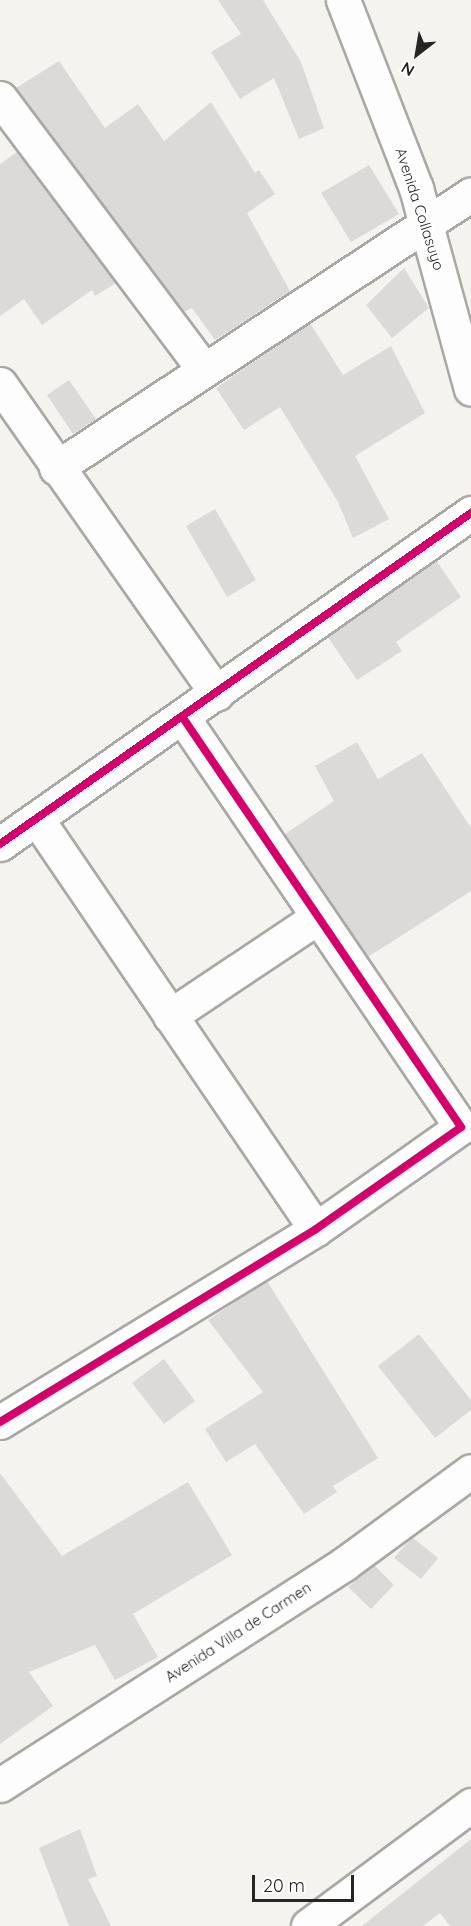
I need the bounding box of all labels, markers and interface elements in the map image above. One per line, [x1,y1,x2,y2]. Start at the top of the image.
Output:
north arrow [387,24,447,84]
text: N [398,58,418,81]
street label: Avenida Collasuyo [392,145,448,273]
street label: Avenida Villa de Carmen [162,1578,314,1686]
scale bar [255,1863,357,1901]
text: 20 m [263,1874,305,1897]

